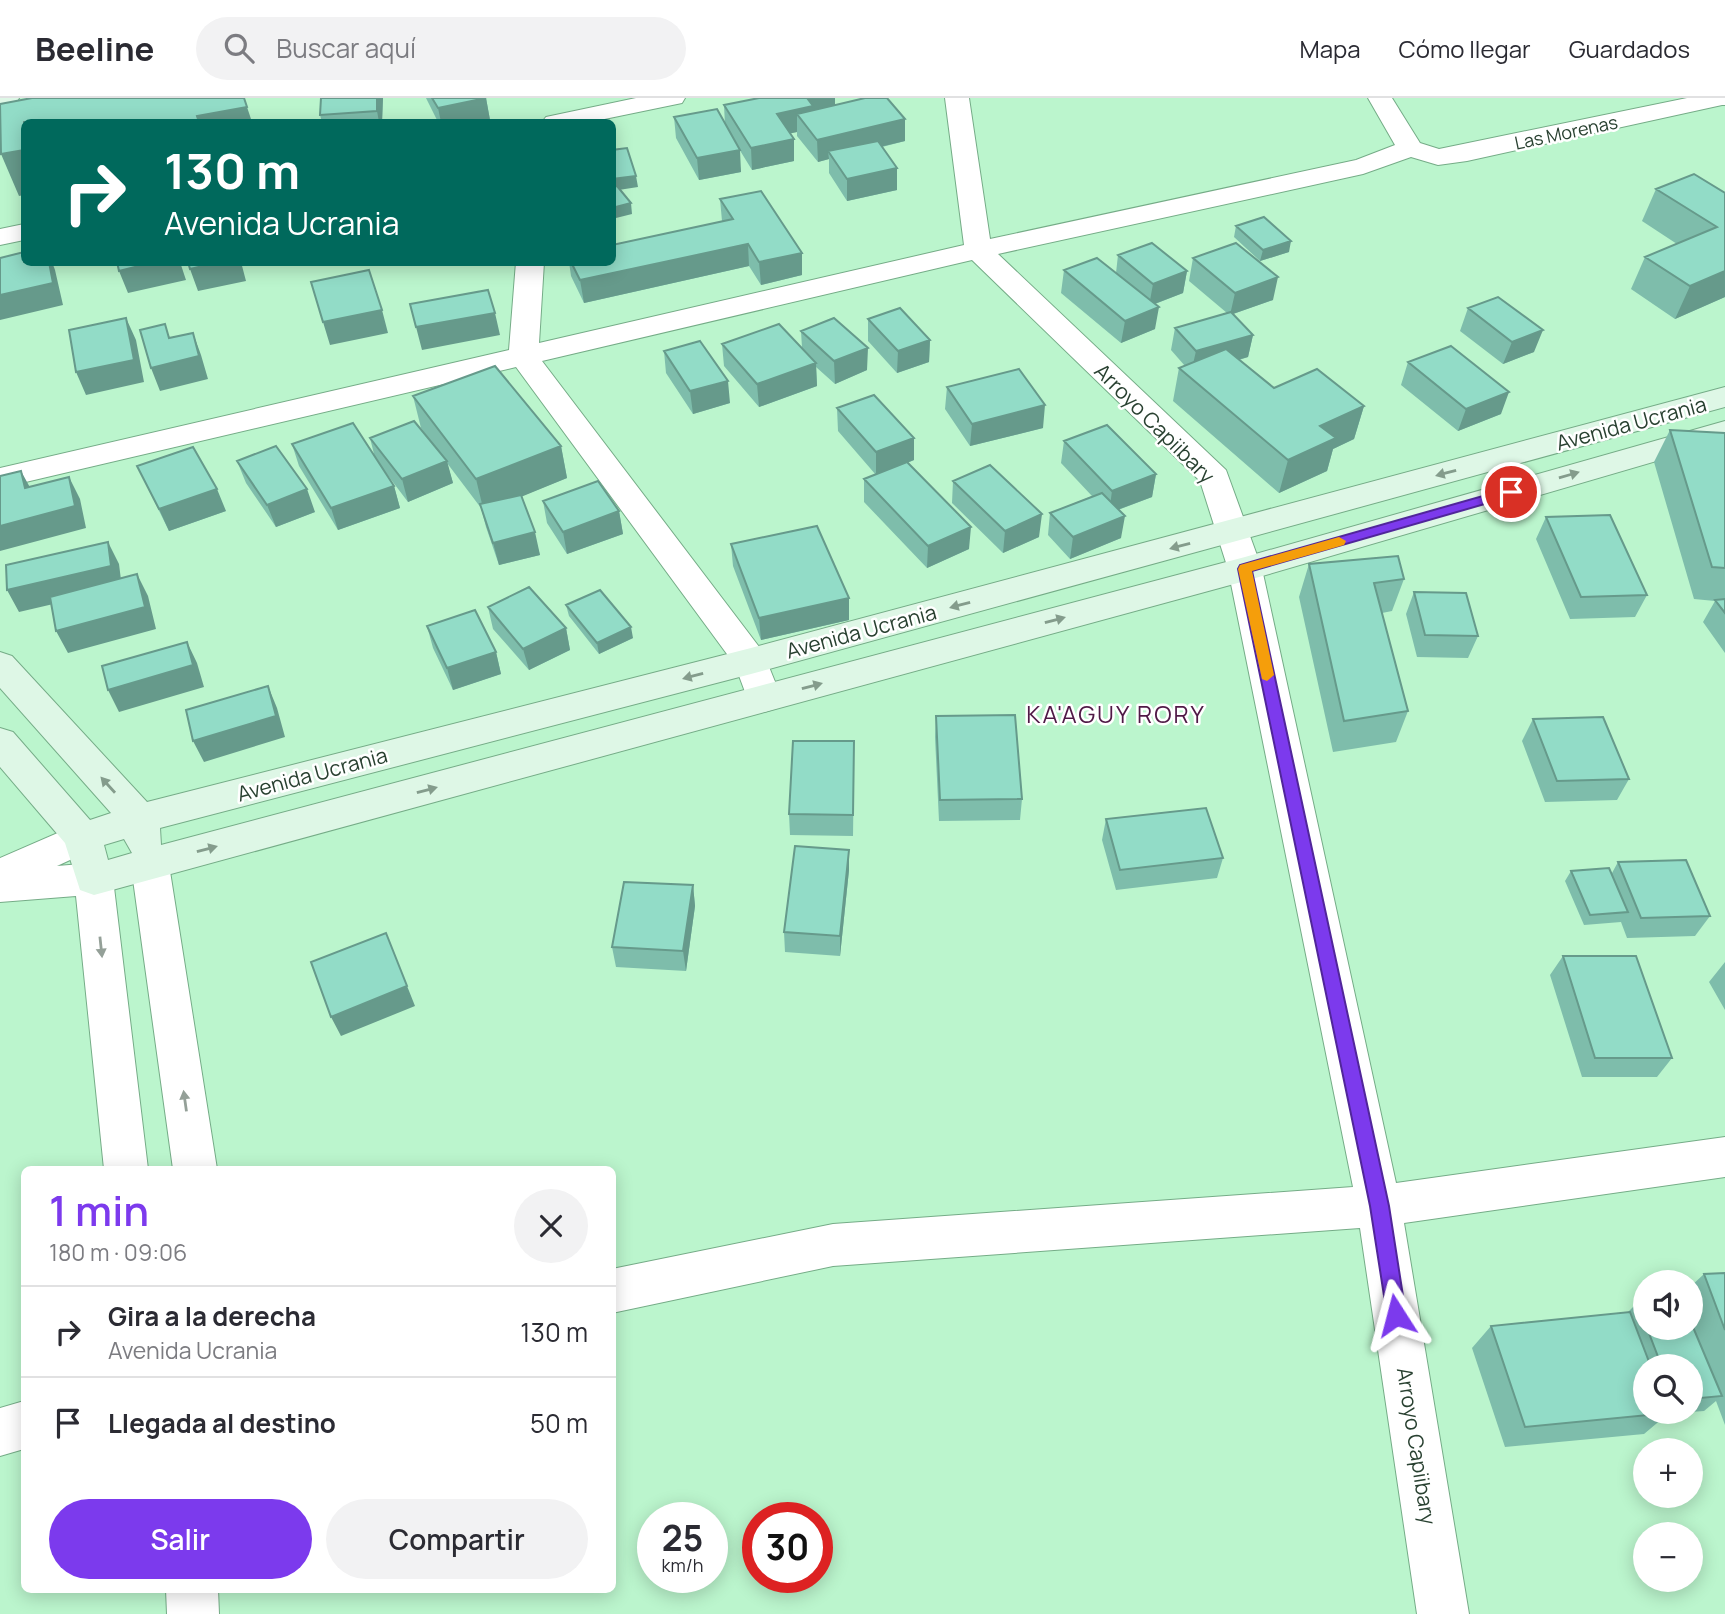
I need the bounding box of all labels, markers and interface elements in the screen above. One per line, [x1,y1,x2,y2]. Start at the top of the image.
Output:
search box [196,17,686,80]
text: Beeline [35,26,154,71]
icon: search [220,29,258,67]
text: Buscar aquí [276,30,416,66]
text: Mapa [1300,32,1361,65]
text: Cómo llegar [1399,32,1531,65]
text: Guardados [1569,32,1690,65]
street label: Las Morenas [1512,109,1620,155]
text: 130 m [164,137,300,204]
icon: right [49,147,140,238]
text: Avenida Ucrania [164,201,400,245]
street label: Arroyo Capiibary [1089,357,1221,489]
street label: Avenida Ucrania [1553,389,1709,457]
pin [1481,462,1541,522]
one-way arrow [1436,469,1457,479]
one-way arrow [1559,470,1580,480]
icon: arrive [1492,473,1530,511]
one-way arrow [1168,541,1190,552]
street label: Avenida Ucrania [783,597,939,665]
one-way arrow [949,600,971,611]
one-way arrow [1044,614,1066,625]
one-way arrow [682,671,704,682]
one-way arrow [801,680,823,691]
district label: KA'AGUY RORY [1026,697,1206,730]
street label: Avenida Ucrania [234,740,390,808]
one-way arrow [101,777,117,794]
one-way arrow [416,784,438,795]
one-way arrow [197,844,218,854]
one-way arrow [96,936,107,958]
one-way arrow [179,1090,190,1112]
text: 1 min [49,1181,149,1239]
button: close [514,1189,588,1263]
text: 180 m · 09:06 [49,1236,187,1268]
map controls [1633,1270,1703,1592]
button: sound [1633,1270,1703,1340]
position arrow [1359,1278,1433,1352]
text: Gira a la derecha [108,1298,316,1334]
icon: right [49,1313,87,1351]
text: 130 m [520,1314,588,1350]
text: Avenida Ucrania [108,1334,277,1366]
button: search [1633,1354,1703,1424]
street label: Arroyo Capiibary [1391,1365,1443,1527]
icon: arrive [49,1404,87,1442]
text: Llegada al destino [108,1405,336,1441]
text: 50 m [530,1405,588,1441]
button: + [1633,1438,1703,1508]
button: Salir [49,1499,312,1579]
button: Compartir [326,1499,588,1579]
speed limit sign: 30 [742,1502,833,1593]
text: 25 [662,1514,703,1562]
button: − [1633,1522,1703,1592]
text: km/h [662,1553,703,1577]

